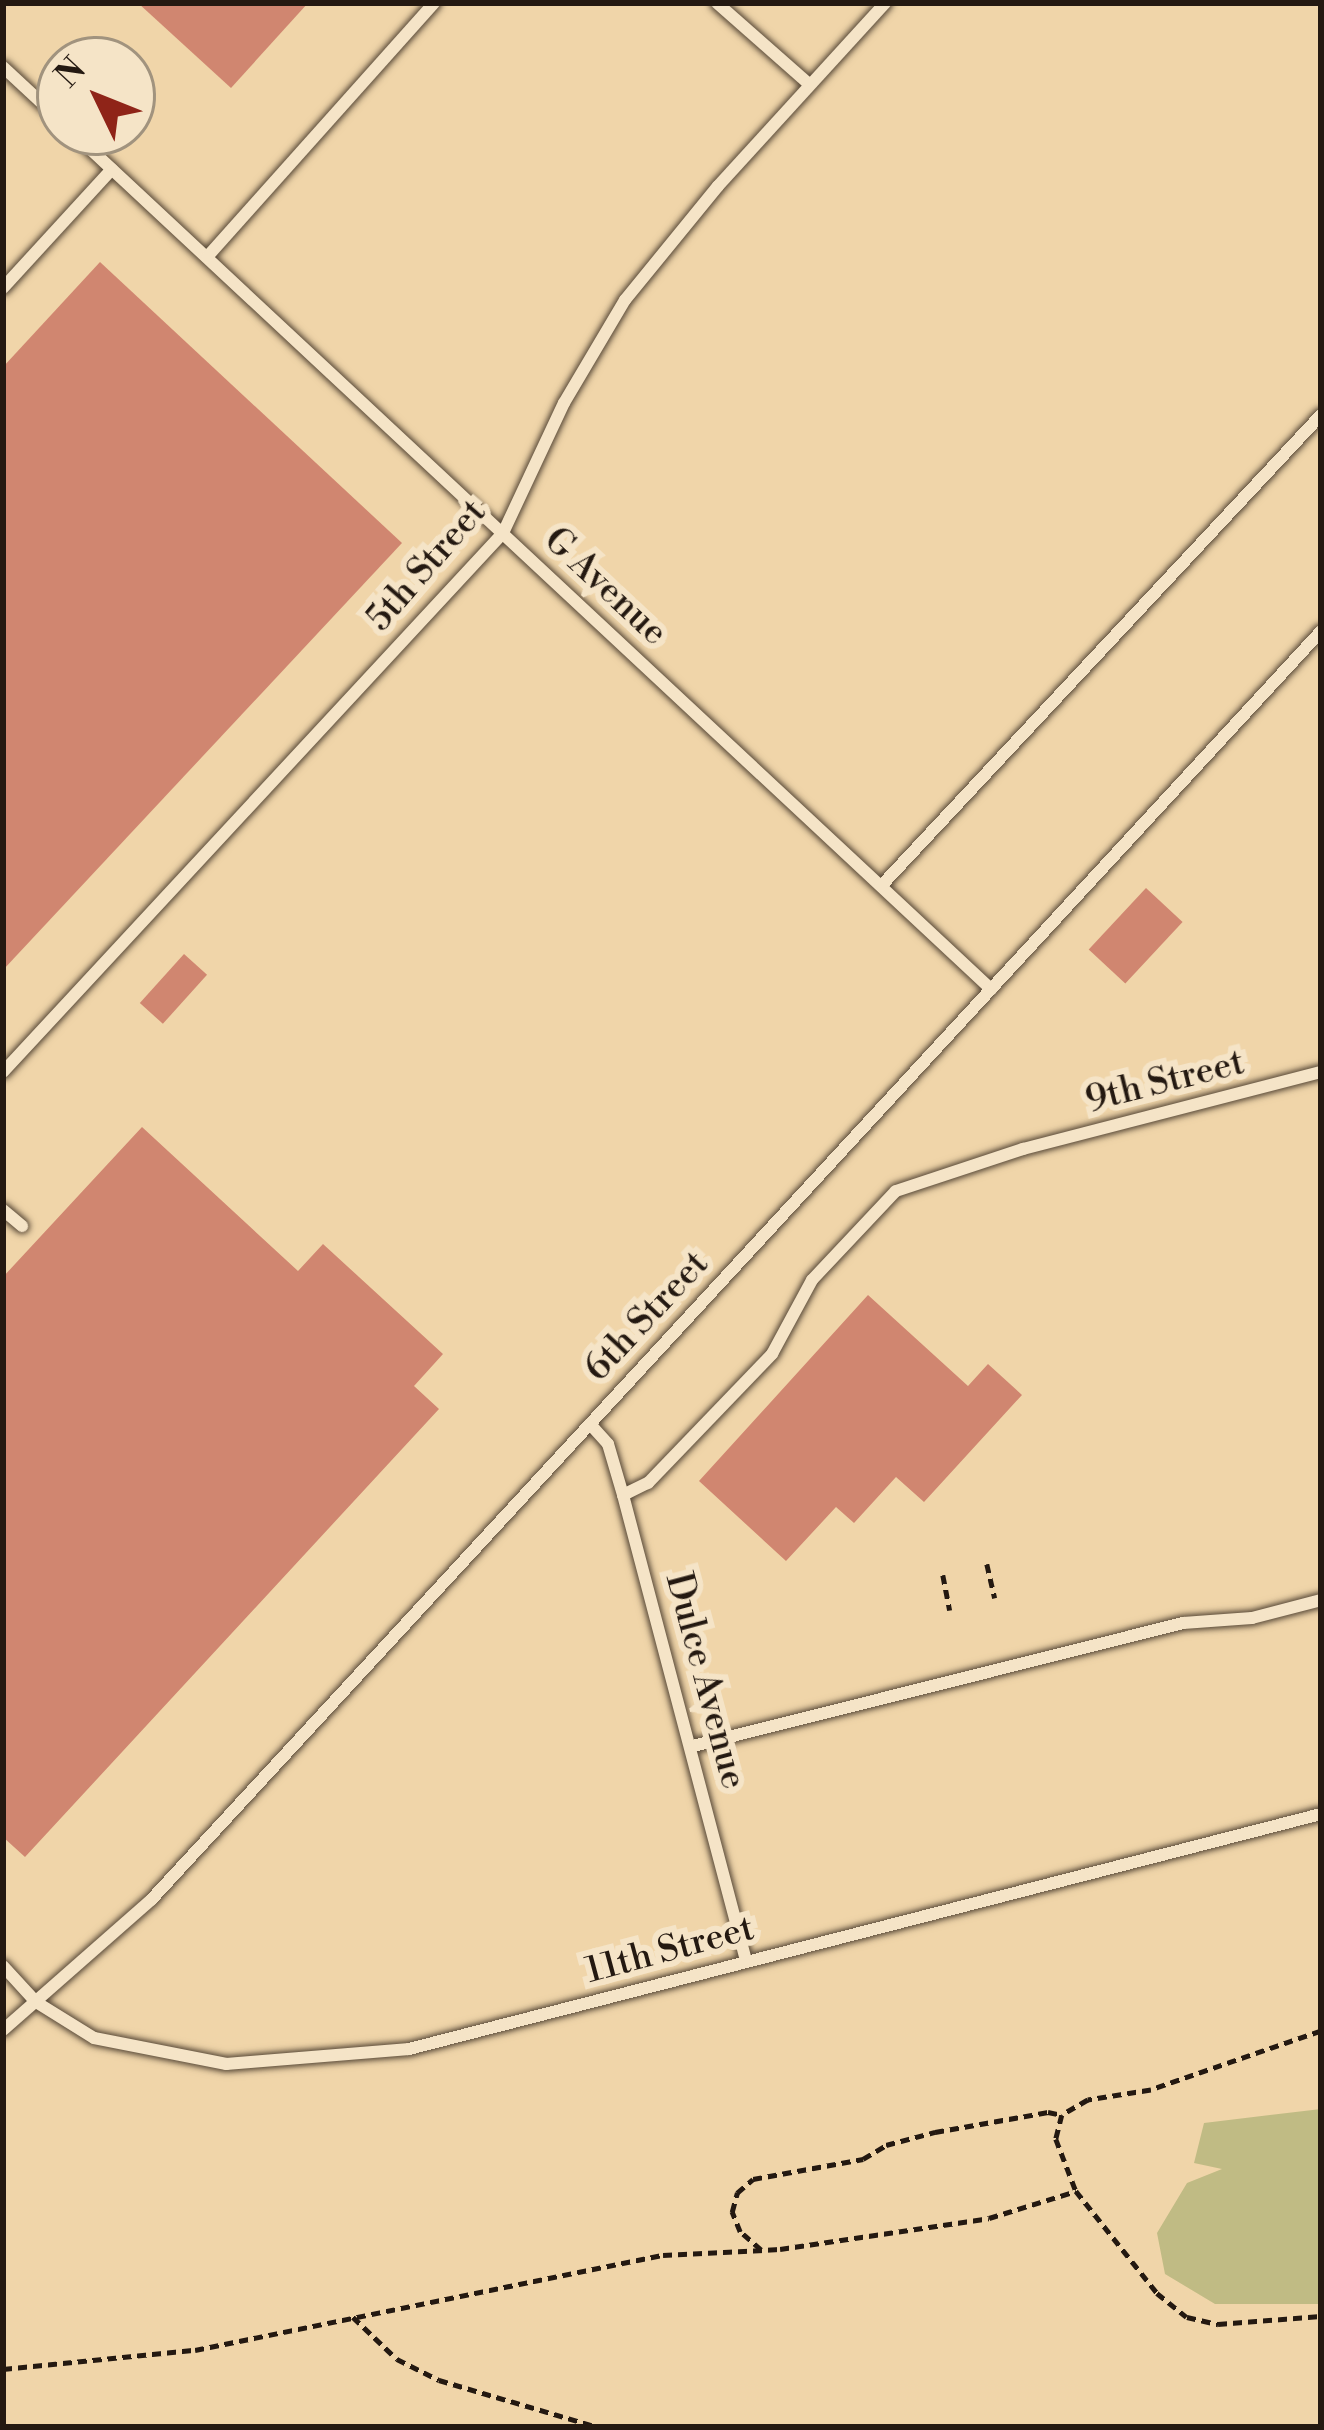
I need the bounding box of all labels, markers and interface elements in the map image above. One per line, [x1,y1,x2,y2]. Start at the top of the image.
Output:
north arrow [36,36,156,156]
text: N [48,50,95,97]
street label: 5th Street [358,492,496,640]
street label: G Avenue [534,519,676,655]
street label: 9th Street [1081,1041,1249,1123]
street label: 6th Street [576,1243,718,1391]
street label: Dulce Avenue [655,1568,755,1794]
street label: 11th Street [581,1907,759,1993]

